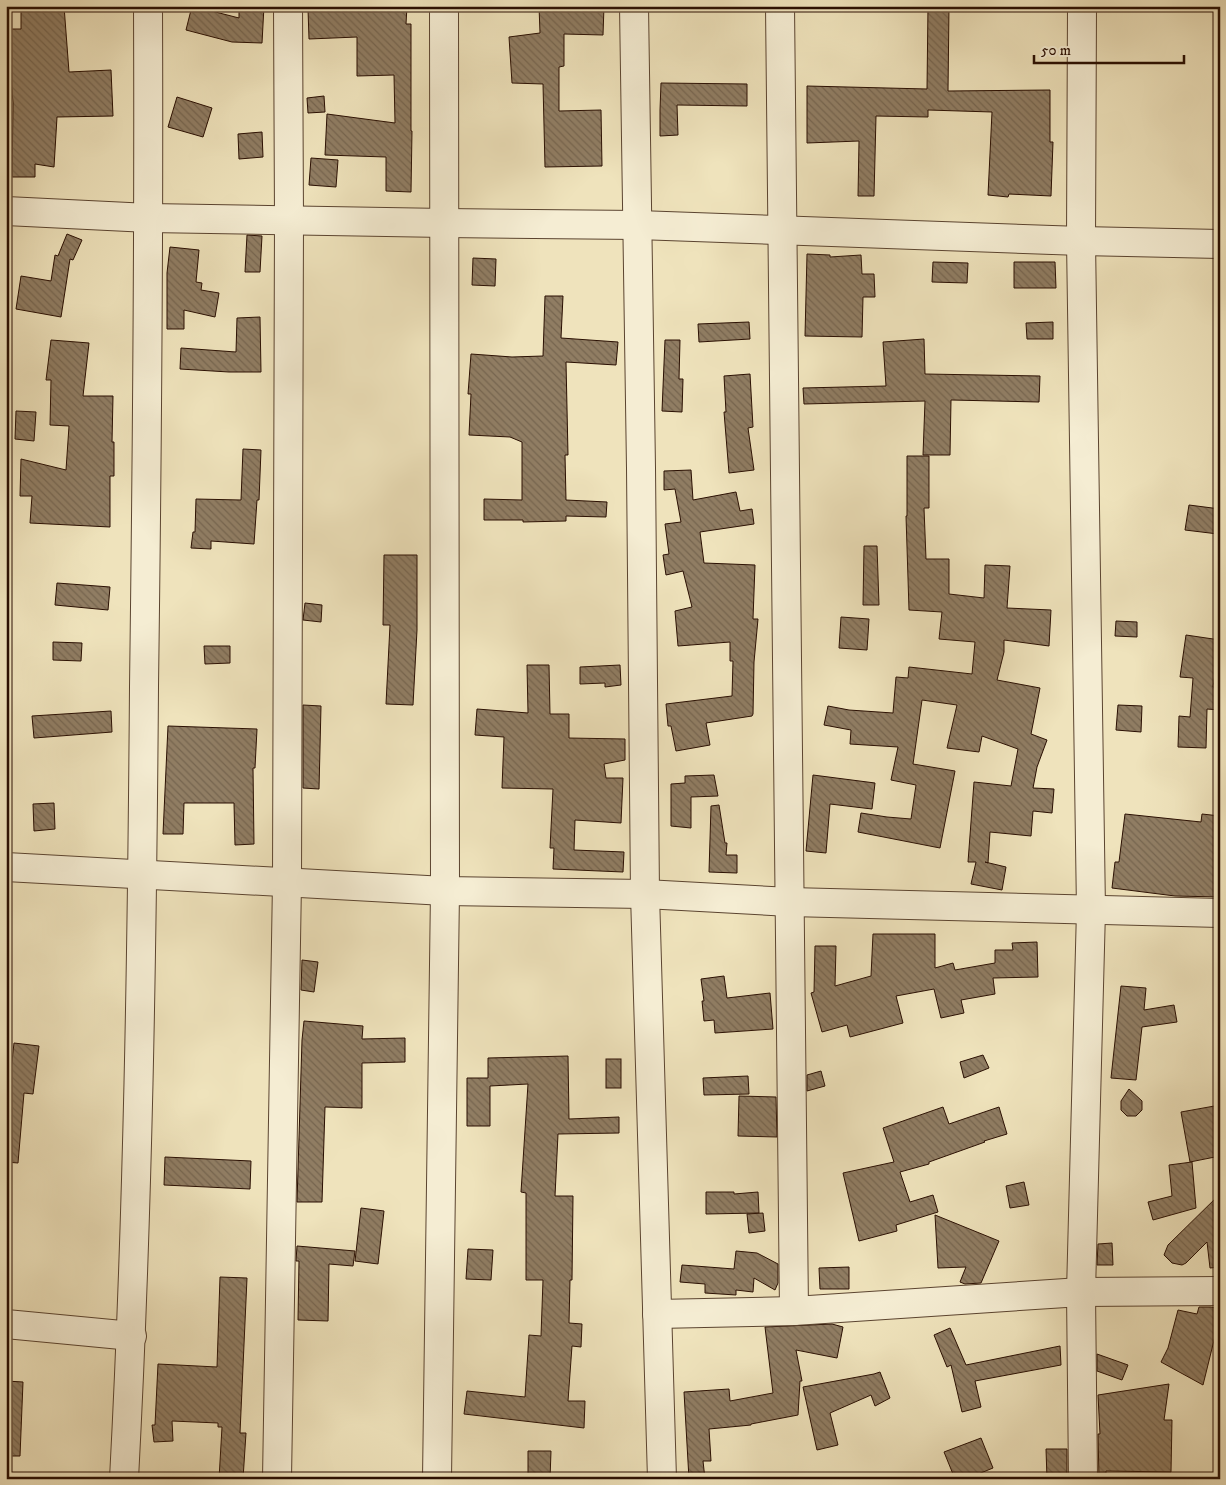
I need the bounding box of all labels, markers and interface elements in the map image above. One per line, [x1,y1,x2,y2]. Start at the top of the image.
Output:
scale bar [1034,32,1184,64]
text: 50 m [1041,41,1071,60]

